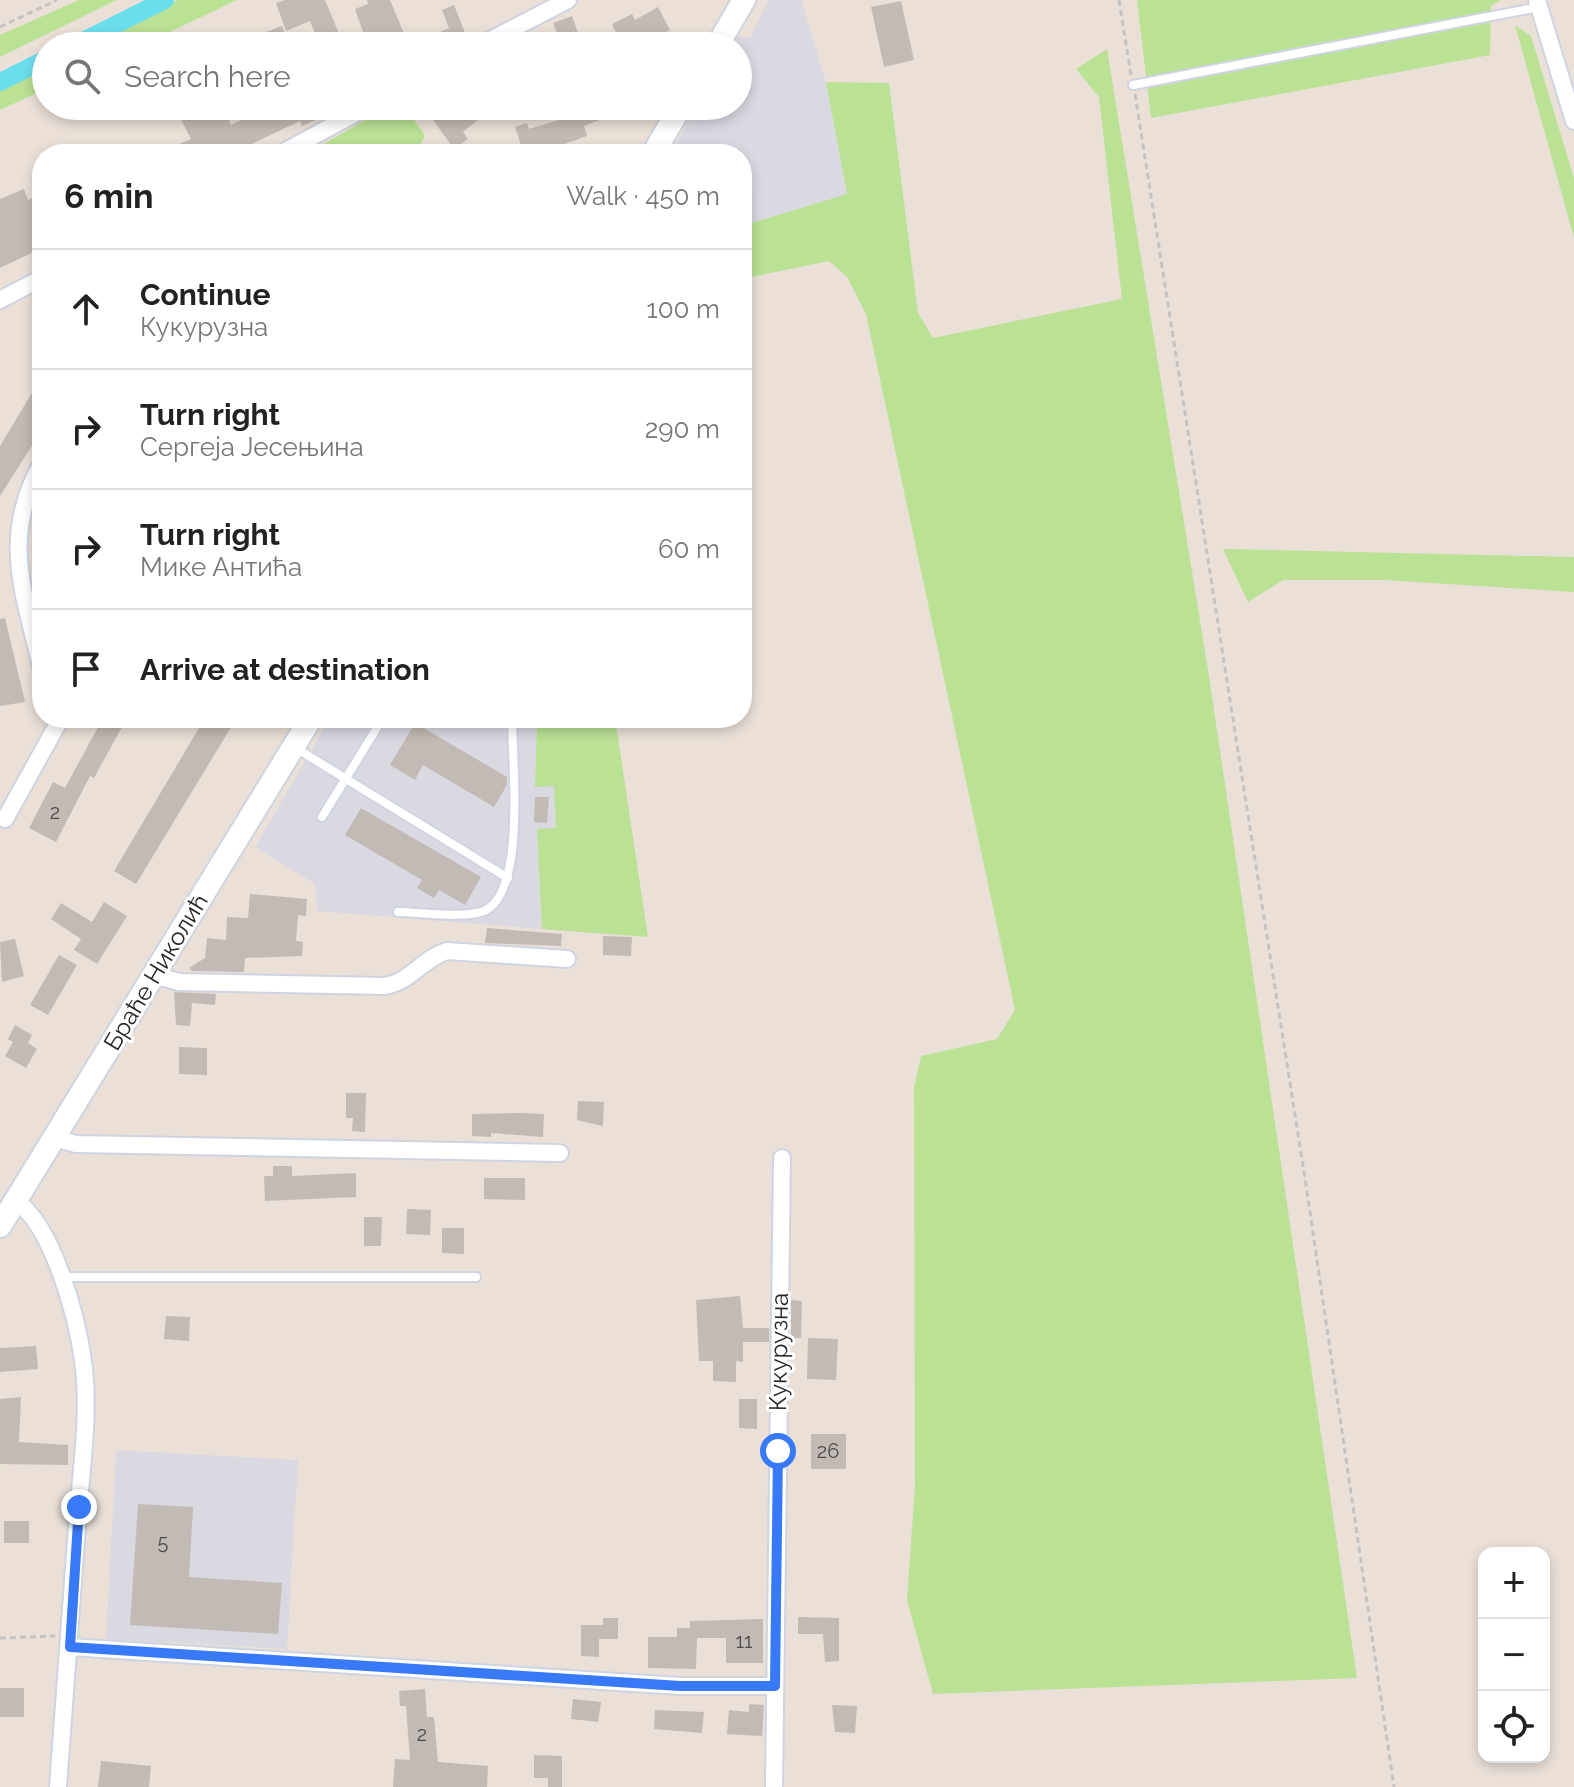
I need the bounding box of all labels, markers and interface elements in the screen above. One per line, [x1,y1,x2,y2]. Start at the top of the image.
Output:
search box [32,32,752,120]
icon: search [60,54,104,98]
text: Search here [124,59,291,94]
text: 6 min [64,176,154,216]
text: Walk · 450 m [566,181,720,211]
text: Continue [140,277,271,312]
icon: ahead [64,287,108,331]
text: 100 m [647,294,720,324]
text: Кукурузна [140,312,268,342]
text: Turn right [140,397,280,432]
icon: right [64,407,108,451]
text: 290 m [645,414,720,444]
text: Сергеја Јесењина [140,432,364,462]
text: Turn right [140,517,280,552]
icon: right [64,527,108,571]
text: 60 m [658,534,720,564]
text: Мике Антића [140,552,302,582]
icon: arrive [64,647,108,691]
text: Arrive at destination [140,652,430,687]
house number: 2 [50,800,60,824]
street label: Браће Николић [97,888,214,1055]
street label: Кукурузна [763,1293,794,1411]
route start [760,1433,796,1469]
house number: 26 [817,1439,839,1463]
route end [61,1489,97,1525]
house number: 5 [158,1530,169,1554]
map controls [1478,1547,1550,1763]
button: + [1478,1547,1550,1619]
button: − [1478,1619,1550,1691]
house number: 11 [735,1629,753,1653]
button: locate [1478,1691,1550,1763]
house number: 2 [417,1722,427,1746]

